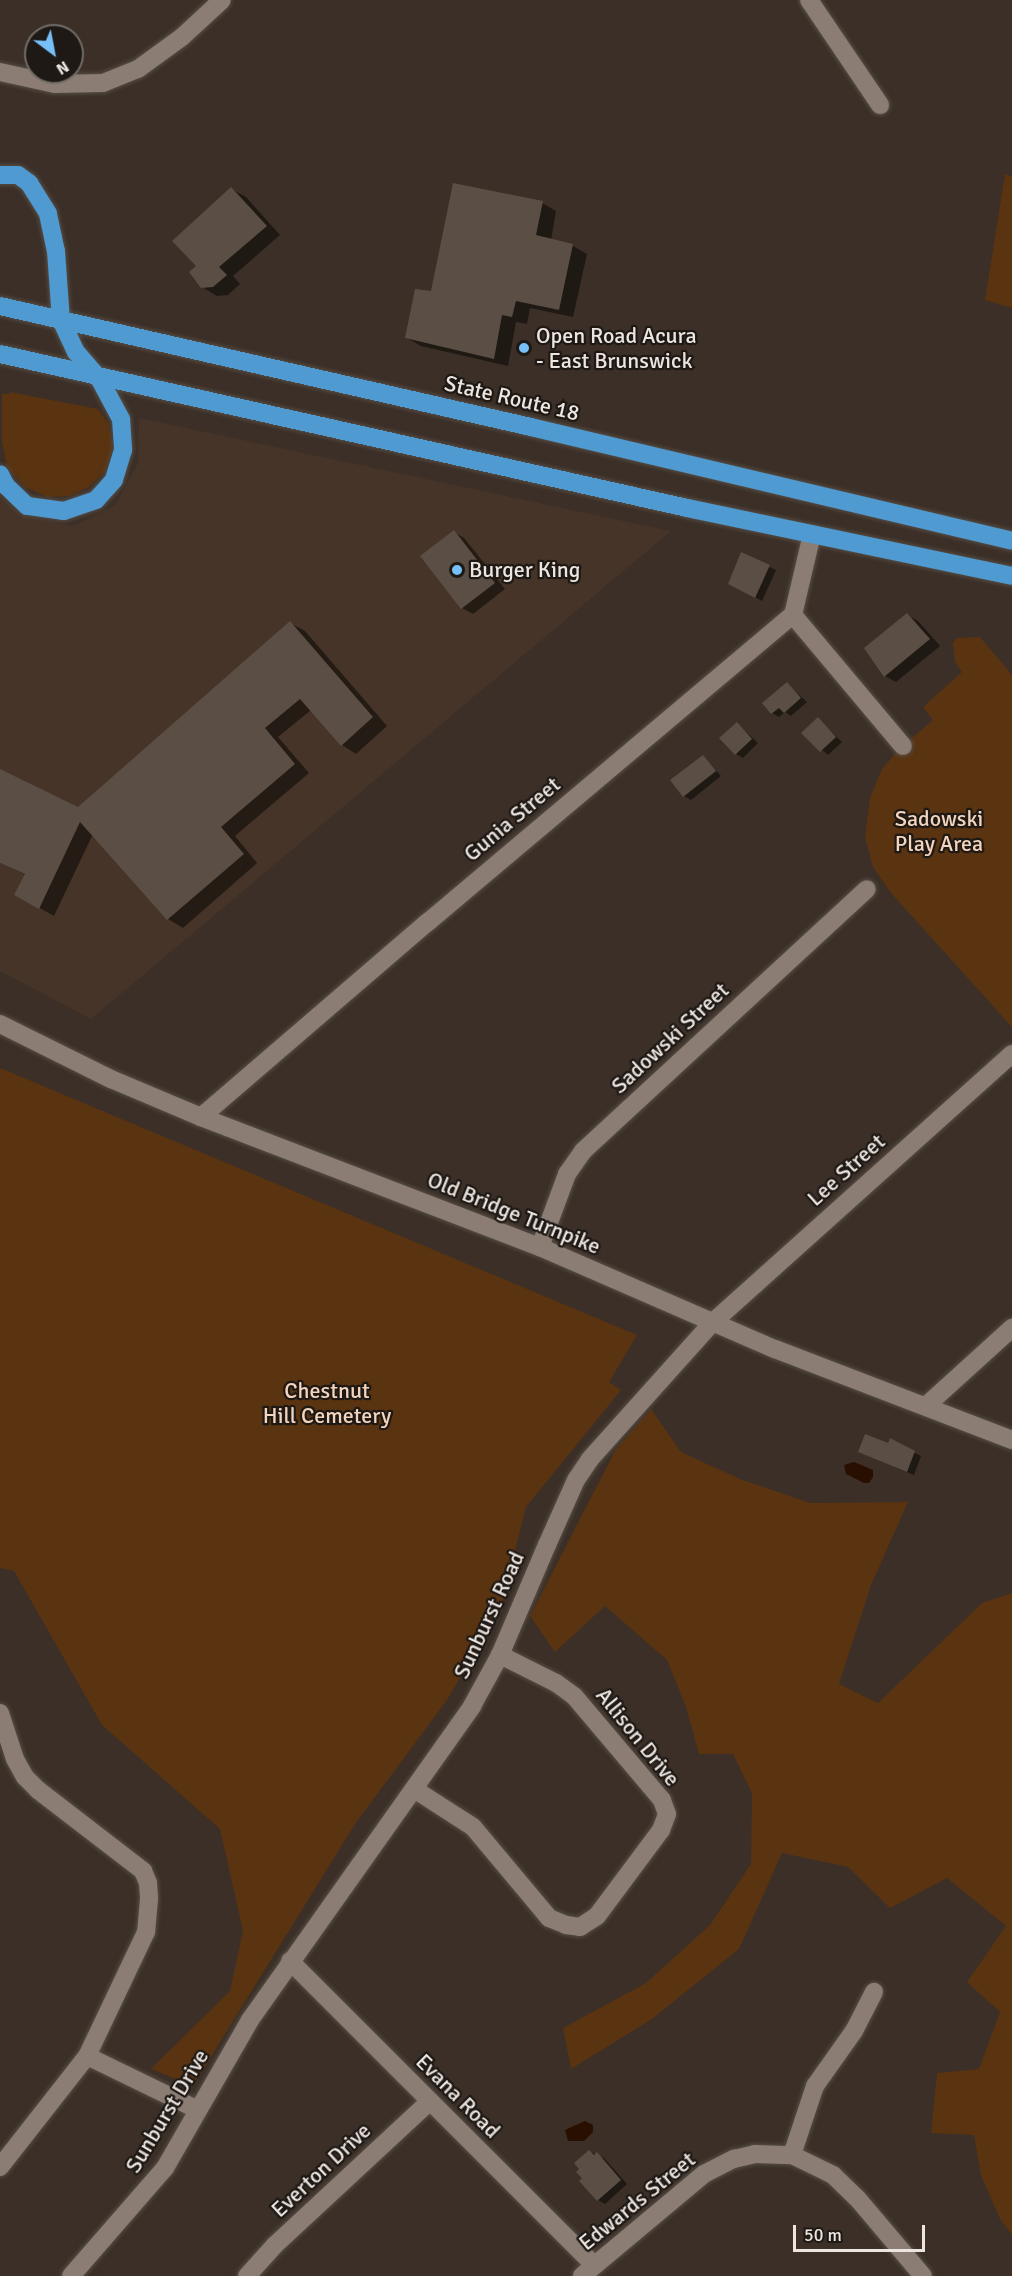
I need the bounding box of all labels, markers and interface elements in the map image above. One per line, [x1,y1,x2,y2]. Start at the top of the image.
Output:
north arrow [24,24,84,84]
text: N [52,56,73,79]
place label: Open Road Acura - East Brunswick [536,322,697,374]
marker: Open Road Acura - East Brunswick [517,341,531,355]
street label: State Route 18 [442,370,582,426]
place label: Burger King [469,557,580,583]
marker: Burger King [450,563,464,577]
street label: Gunia Street [459,771,565,867]
park label: Sadowski Play Area [895,805,983,856]
street label: Sadowski Street [606,977,734,1099]
street label: Lee Street [802,1128,890,1212]
street label: Old Bridge Turnpike [424,1166,604,1260]
park label: Chestnut Hill Cemetery [263,1377,391,1428]
street label: Sunburst Road [448,1547,530,1683]
street label: Allison Drive [590,1682,686,1792]
street label: Sunburst Drive [120,2044,214,2178]
street label: Evana Road [410,2048,506,2144]
street label: Everton Drive [266,2117,376,2223]
street label: Edwards Street [574,2146,700,2256]
scale bar [796,2213,928,2251]
text: 50 m [804,2224,842,2246]

